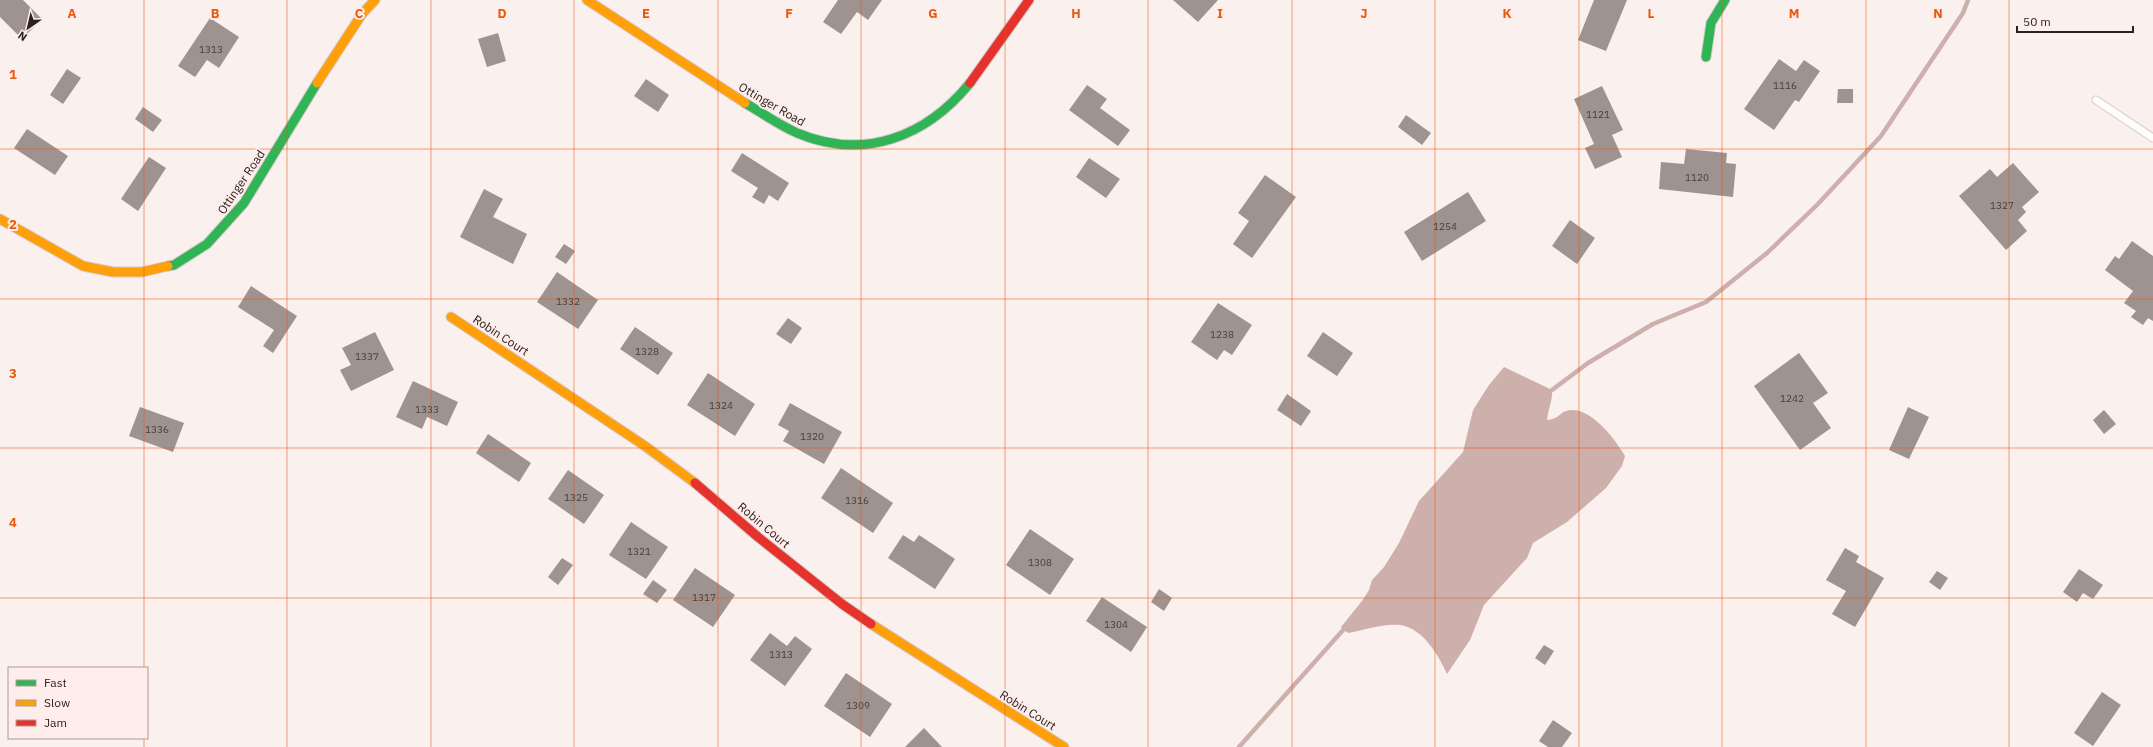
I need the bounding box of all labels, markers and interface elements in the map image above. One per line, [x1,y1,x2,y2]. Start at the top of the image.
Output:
text: A [68,5,77,22]
text: B [211,5,220,22]
text: C [355,5,364,22]
text: D [497,5,507,22]
text: E [642,5,650,22]
text: F [785,5,793,22]
text: G [928,5,938,22]
text: H [1071,5,1081,22]
text: I [1217,5,1223,22]
text: J [1360,5,1368,22]
text: K [1502,5,1512,22]
text: L [1648,5,1655,22]
text: M [1789,5,1799,22]
text: N [1933,5,1943,22]
north arrow [8,8,48,48]
scale bar [2017,8,2133,34]
text: 50 m [2023,14,2051,29]
text: N [15,28,30,44]
house number: 1313 [199,43,223,56]
text: 1 [9,66,17,83]
street label: Ottinger Road [736,79,808,129]
house number: 1116 [1773,79,1797,92]
house number: 1121 [1586,108,1610,121]
street label: Ottinger Road [214,147,268,217]
house number: 1120 [1685,171,1709,184]
house number: 1327 [1990,199,2014,212]
text: 2 [9,216,17,233]
house number: 1254 [1433,220,1457,233]
house number: 1332 [556,295,580,308]
street label: Robin Court [470,311,532,359]
house number: 1238 [1210,328,1234,341]
house number: 1328 [635,345,659,358]
house number: 1337 [355,350,379,363]
text: 3 [9,365,17,382]
house number: 1242 [1780,392,1804,405]
house number: 1324 [709,399,733,412]
house number: 1333 [415,403,439,416]
house number: 1336 [145,423,169,436]
house number: 1320 [800,430,824,443]
house number: 1325 [564,491,588,504]
house number: 1316 [845,494,869,507]
street label: Robin Court [735,499,793,551]
text: 4 [9,514,17,531]
house number: 1321 [627,545,651,558]
house number: 1308 [1028,556,1052,569]
house number: 1317 [692,591,716,604]
house number: 1304 [1104,618,1128,631]
house number: 1313 [769,648,793,661]
legend [8,667,148,739]
text: Fast [44,675,67,690]
street label: Robin Court [997,687,1059,733]
text: Slow [44,695,70,710]
house number: 1309 [846,699,870,712]
text: Jam [44,715,67,730]

